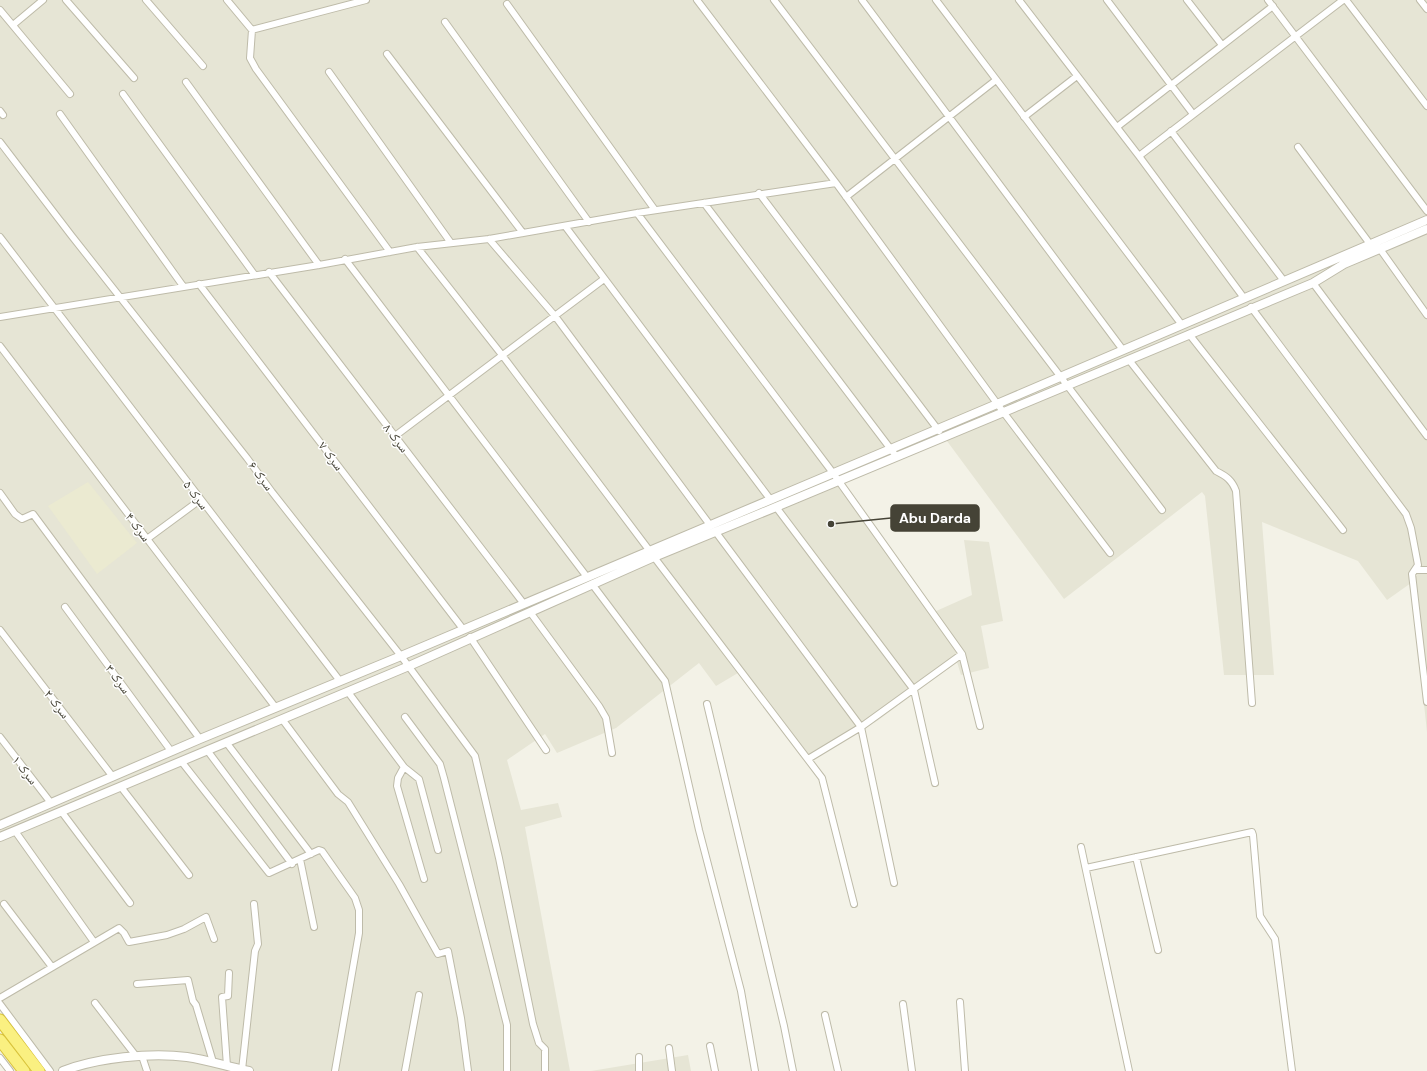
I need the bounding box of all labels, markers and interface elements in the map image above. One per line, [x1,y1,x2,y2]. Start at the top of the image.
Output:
street label: سرک ۸ [379,420,413,456]
street label: سرک ۷ [314,438,348,474]
street label: سرک ۶ [245,458,277,494]
street label: سرک ۵ [179,477,213,513]
callout: Abu Darda [891,505,979,531]
street label: سرک ۴ [121,509,155,545]
text: Abu Darda [899,509,971,527]
street label: سرک ۳ [102,661,134,697]
street label: سرک ۲ [40,686,74,722]
street label: سرک ۱ [8,752,42,788]

